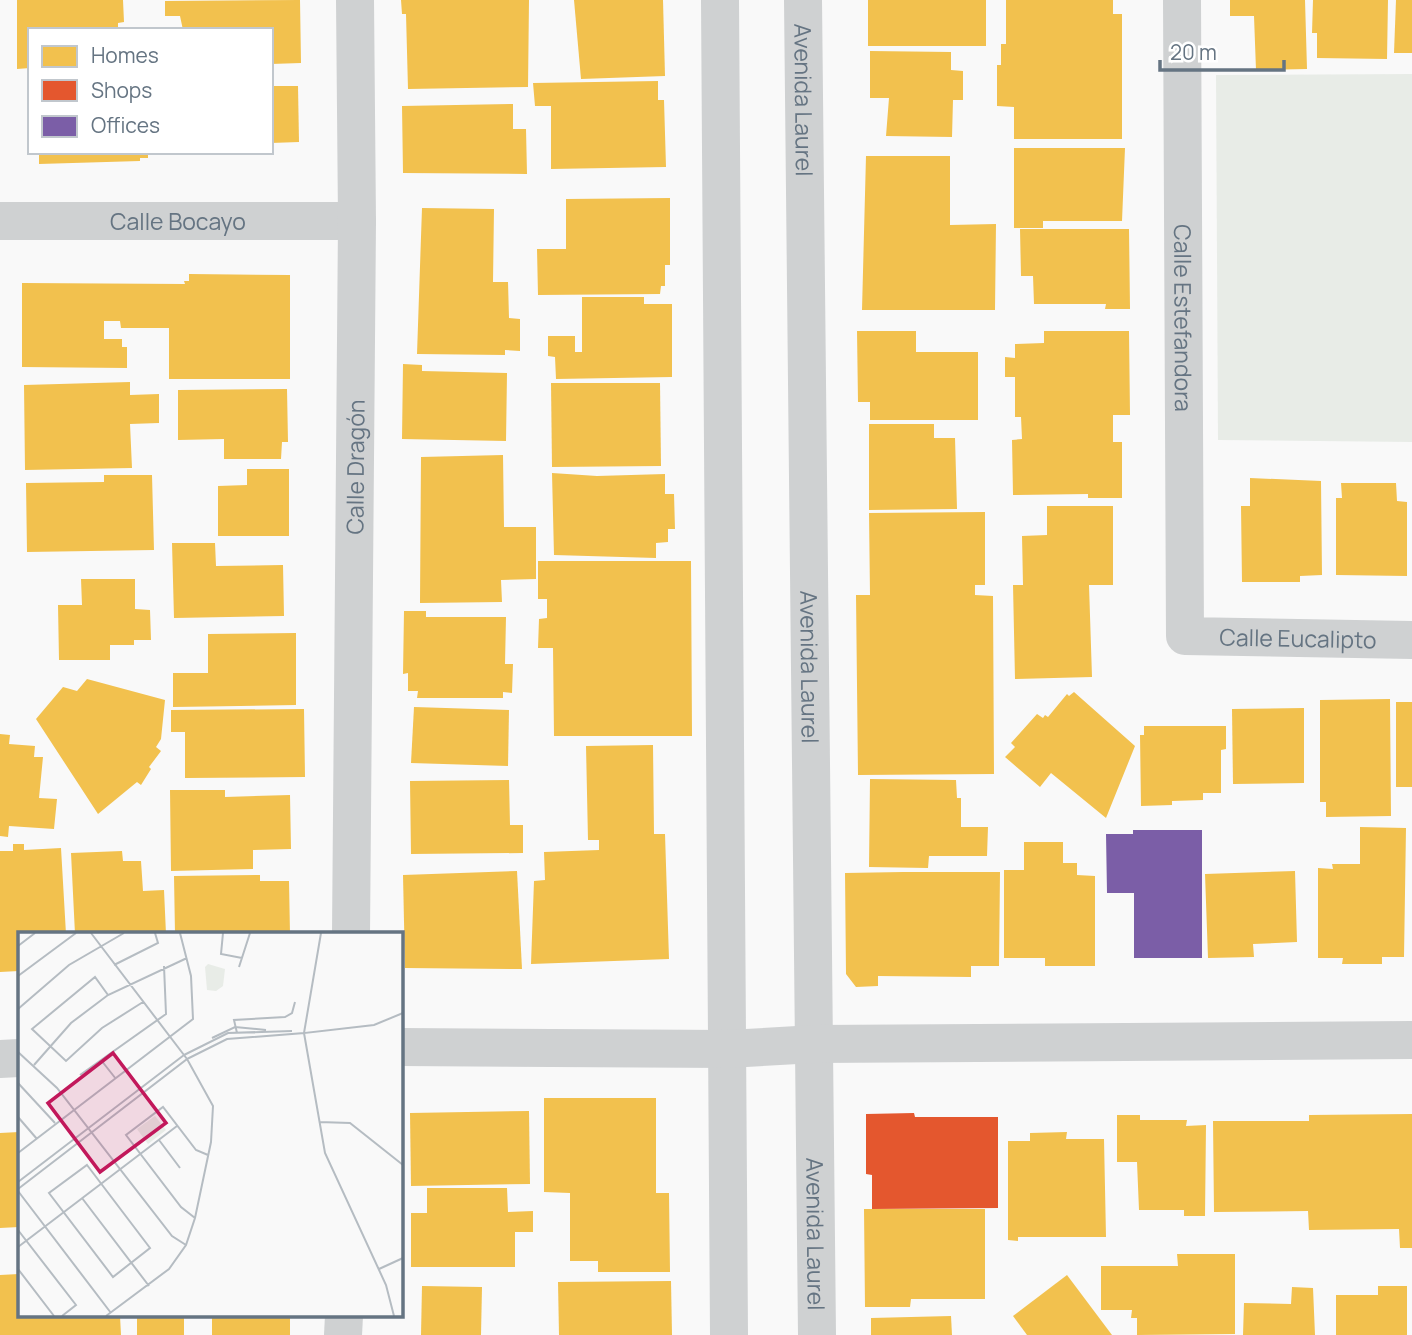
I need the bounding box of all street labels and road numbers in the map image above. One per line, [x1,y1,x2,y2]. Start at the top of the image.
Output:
street label: Avenida Laurel [787,23,821,177]
street label: Calle Bocayo [110,205,246,237]
street label: Calle Estefandora [1167,224,1200,412]
street label: Calle Dragón [338,399,371,535]
street label: Avenida Laurel [793,590,827,744]
street label: Calle Eucalipto [1219,621,1377,655]
street label: Avenida Laurel [799,1157,833,1311]

